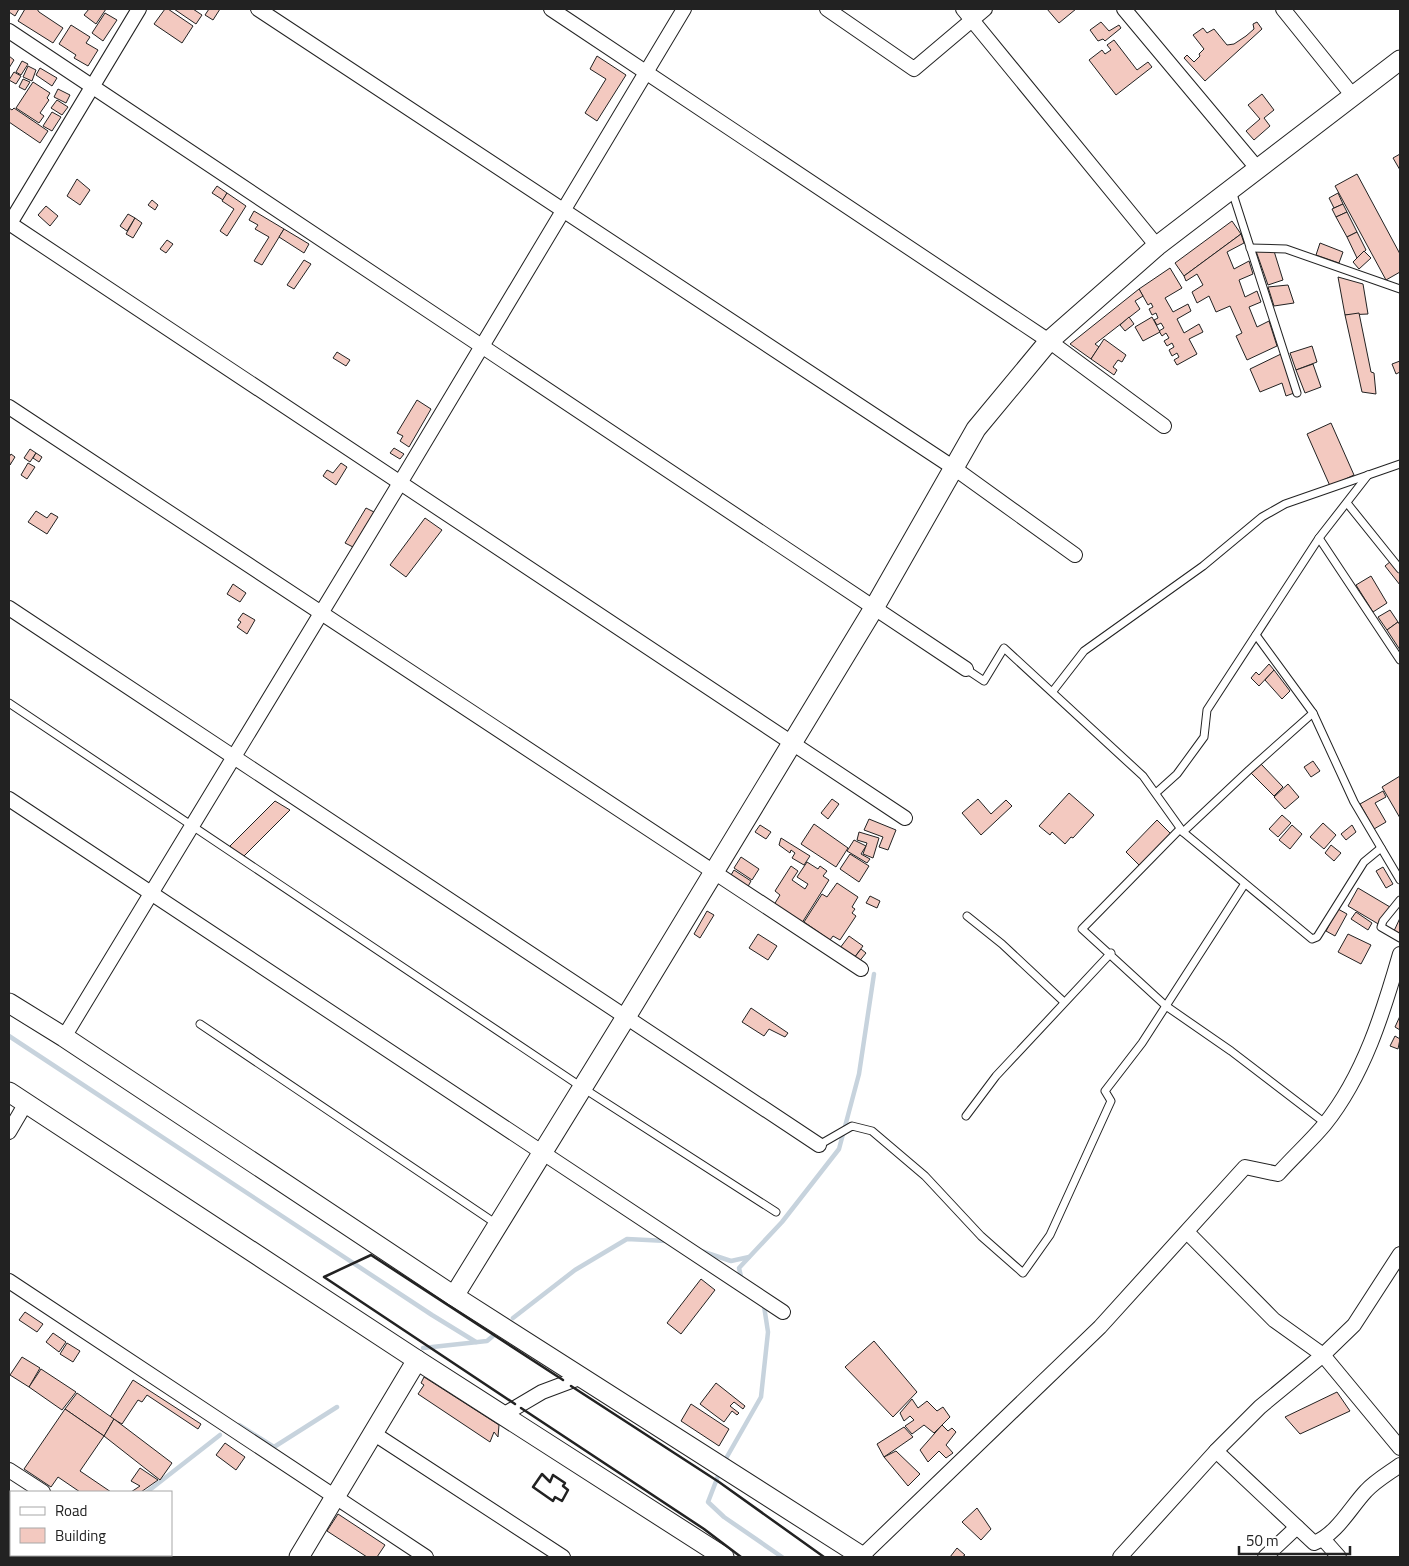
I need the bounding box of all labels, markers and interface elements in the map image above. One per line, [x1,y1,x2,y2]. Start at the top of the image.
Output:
legend [10,1491,172,1556]
text: Road [55,1499,87,1522]
text: Building [55,1524,106,1547]
scale bar [1239,1524,1350,1556]
text: 50 m [1246,1529,1279,1552]

